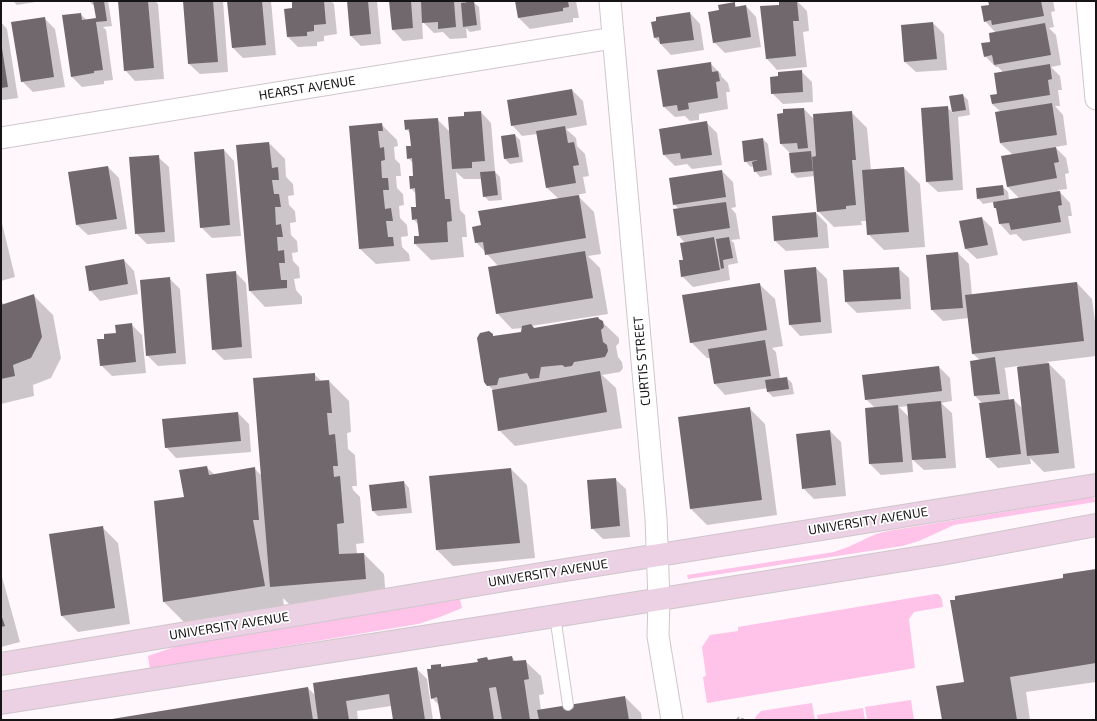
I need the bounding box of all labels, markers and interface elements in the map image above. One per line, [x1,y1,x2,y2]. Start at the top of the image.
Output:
street label: HEARST AVENUE [257,73,357,103]
street label: CURTIS STREET [630,315,654,407]
street label: UNIVERSITY AVENUE [807,504,929,538]
street label: UNIVERSITY AVENUE [487,556,609,590]
street label: UNIVERSITY AVENUE [168,609,290,643]

